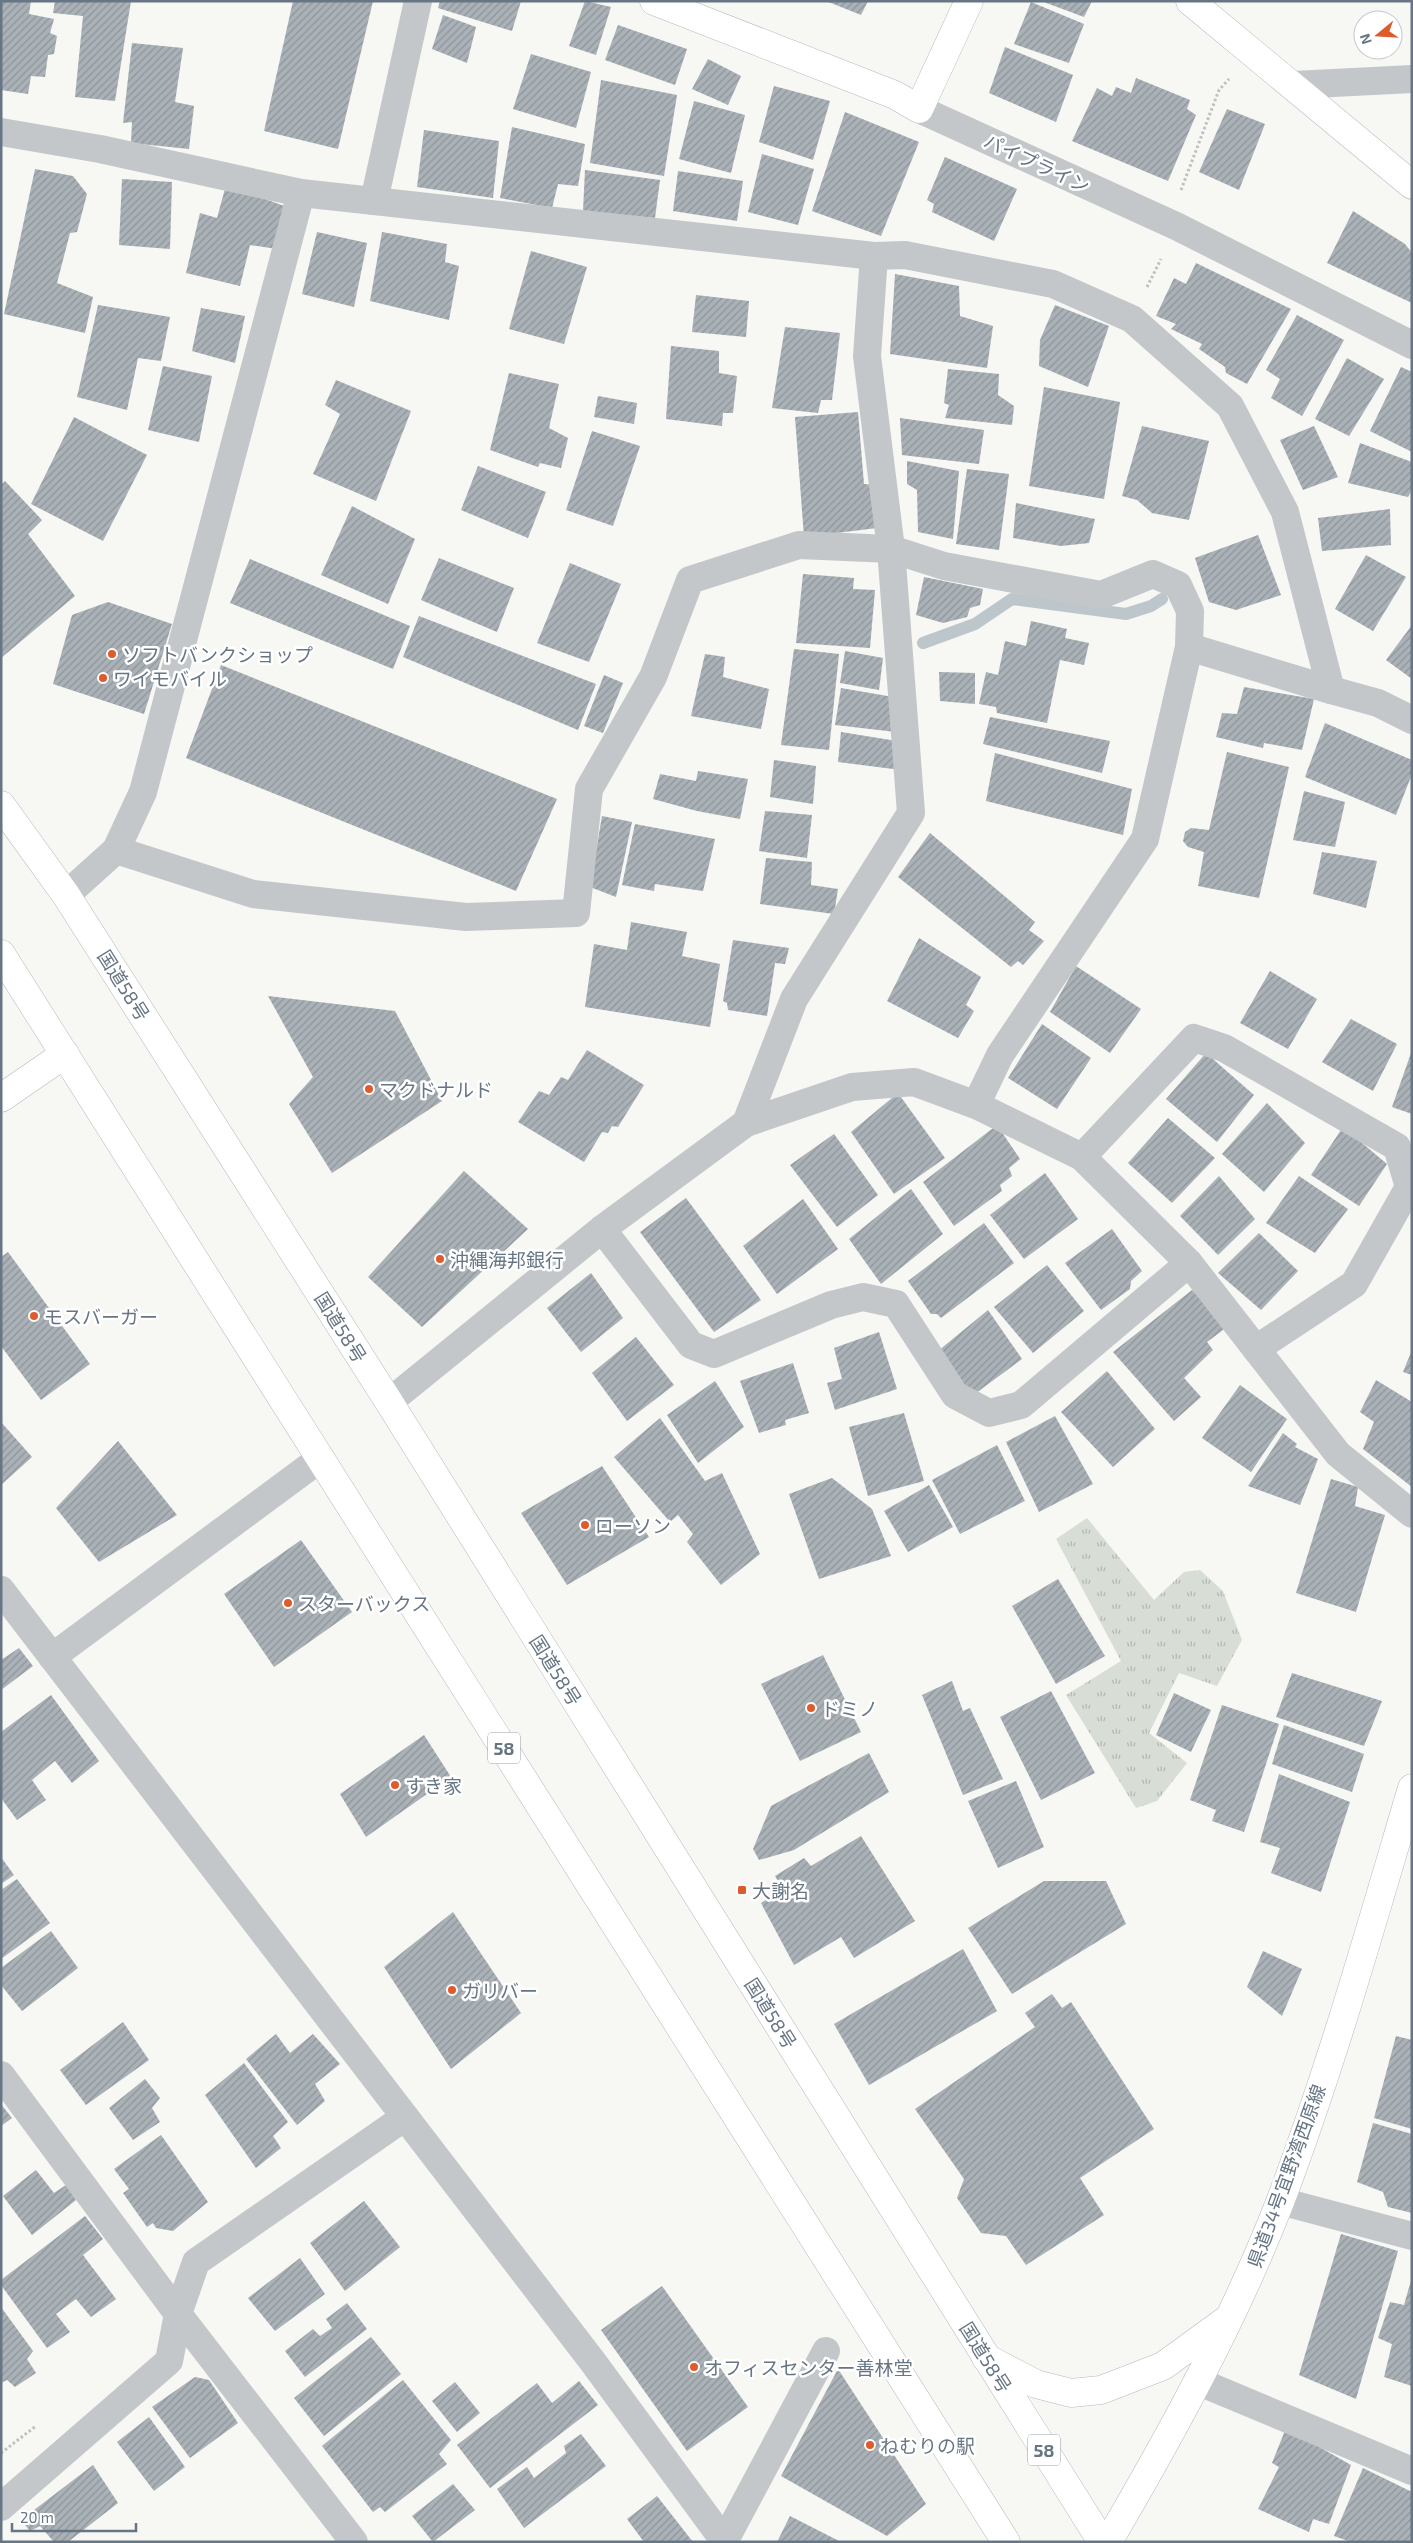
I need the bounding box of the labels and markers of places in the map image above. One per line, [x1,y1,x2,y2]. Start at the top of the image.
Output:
place label: ソフトバンクショップ [122,643,313,666]
marker: ソフトバンクショップ [106,648,118,660]
place label: ワイモバイル [113,667,227,690]
marker: ワイモバイル [97,672,109,684]
place label: マクドナルド [379,1078,493,1101]
marker: マクドナルド [363,1083,375,1095]
place label: 沖縄海邦銀行 [450,1248,564,1271]
marker: 沖縄海邦銀行 [434,1253,446,1265]
place label: モスバーガー [44,1305,158,1328]
marker: モスバーガー [28,1310,40,1322]
place label: ローソン [595,1514,671,1537]
marker: ローソン [579,1519,591,1531]
place label: スターバックス [298,1592,430,1615]
marker: スターバックス [282,1597,294,1609]
place label: ドミノ [821,1697,878,1720]
marker: ドミノ [805,1702,817,1714]
place label: すき家 [405,1774,462,1797]
marker: すき家 [389,1779,401,1791]
place label: 大謝名 [752,1879,809,1902]
marker: 大謝名 [736,1884,748,1896]
place label: ガリバー [462,1979,538,2002]
marker: ガリバー [446,1984,458,1996]
place label: オフィスセンター善林堂 [704,2356,913,2379]
marker: オフィスセンター善林堂 [688,2361,700,2373]
place label: ねむりの駅 [880,2434,975,2457]
marker: ねむりの駅 [864,2439,876,2451]

